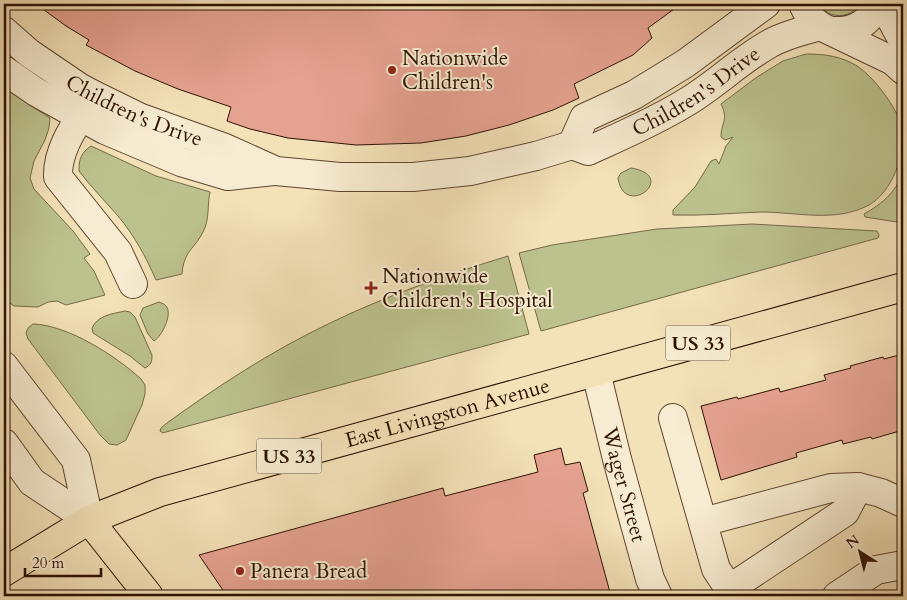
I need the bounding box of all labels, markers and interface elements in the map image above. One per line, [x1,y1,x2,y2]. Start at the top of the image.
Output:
street label: Children's Drive [627,39,766,143]
place label: Nationwide Children's [402,44,508,97]
marker: Nationwide Children's [386,64,398,76]
street label: Children's Drive [60,67,207,153]
place label: Nationwide Children's Hospital [382,262,553,315]
marker: Nationwide Children's Hospital [364,281,378,295]
road number: US 33 [666,326,730,360]
street label: East Livingston Avenue [342,371,553,455]
street label: Wager Street [595,423,654,545]
road number: US 33 [256,438,322,474]
north arrow [834,528,884,578]
text: N [842,531,863,553]
scale bar [25,545,101,577]
text: 20 m [32,553,64,573]
place label: Panera Bread [250,557,367,586]
marker: Panera Bread [234,565,246,577]

